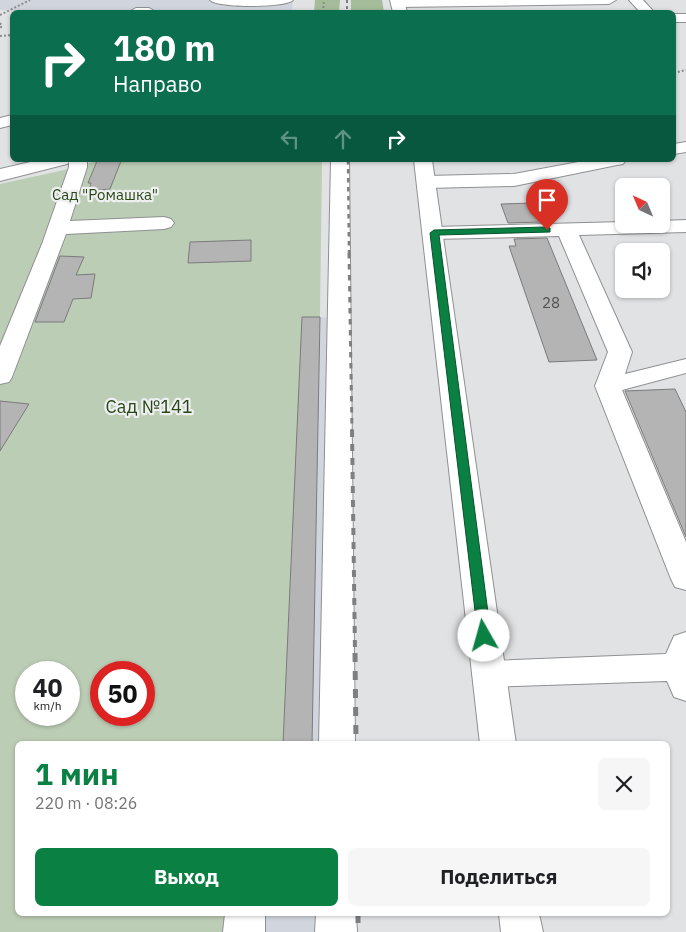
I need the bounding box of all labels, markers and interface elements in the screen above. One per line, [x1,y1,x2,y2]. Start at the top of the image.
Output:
text: 180 m [113,25,216,71]
icon: right [30,30,95,95]
text: Направо [113,69,202,98]
icon: left [276,125,304,153]
icon: ahead [329,125,357,153]
icon: right [382,125,410,153]
north arrow [615,178,670,232]
map controls [615,178,670,298]
pin [526,179,568,230]
park label: Сад "Ромашка" [52,185,158,204]
icon: arrive [533,186,561,214]
button: sound [615,243,670,298]
house number: 28 [542,293,560,312]
park label: Сад №141 [105,395,193,418]
position arrow [457,609,509,661]
speed limit sign: 50 [90,661,155,726]
text: 40 [32,671,63,704]
text: km/h [33,698,62,713]
text: 1 мин [35,754,119,793]
button: close [598,758,650,810]
text: 220 m · 08:26 [35,793,137,813]
button: Выход [35,848,338,906]
button: Поделиться [348,848,650,906]

